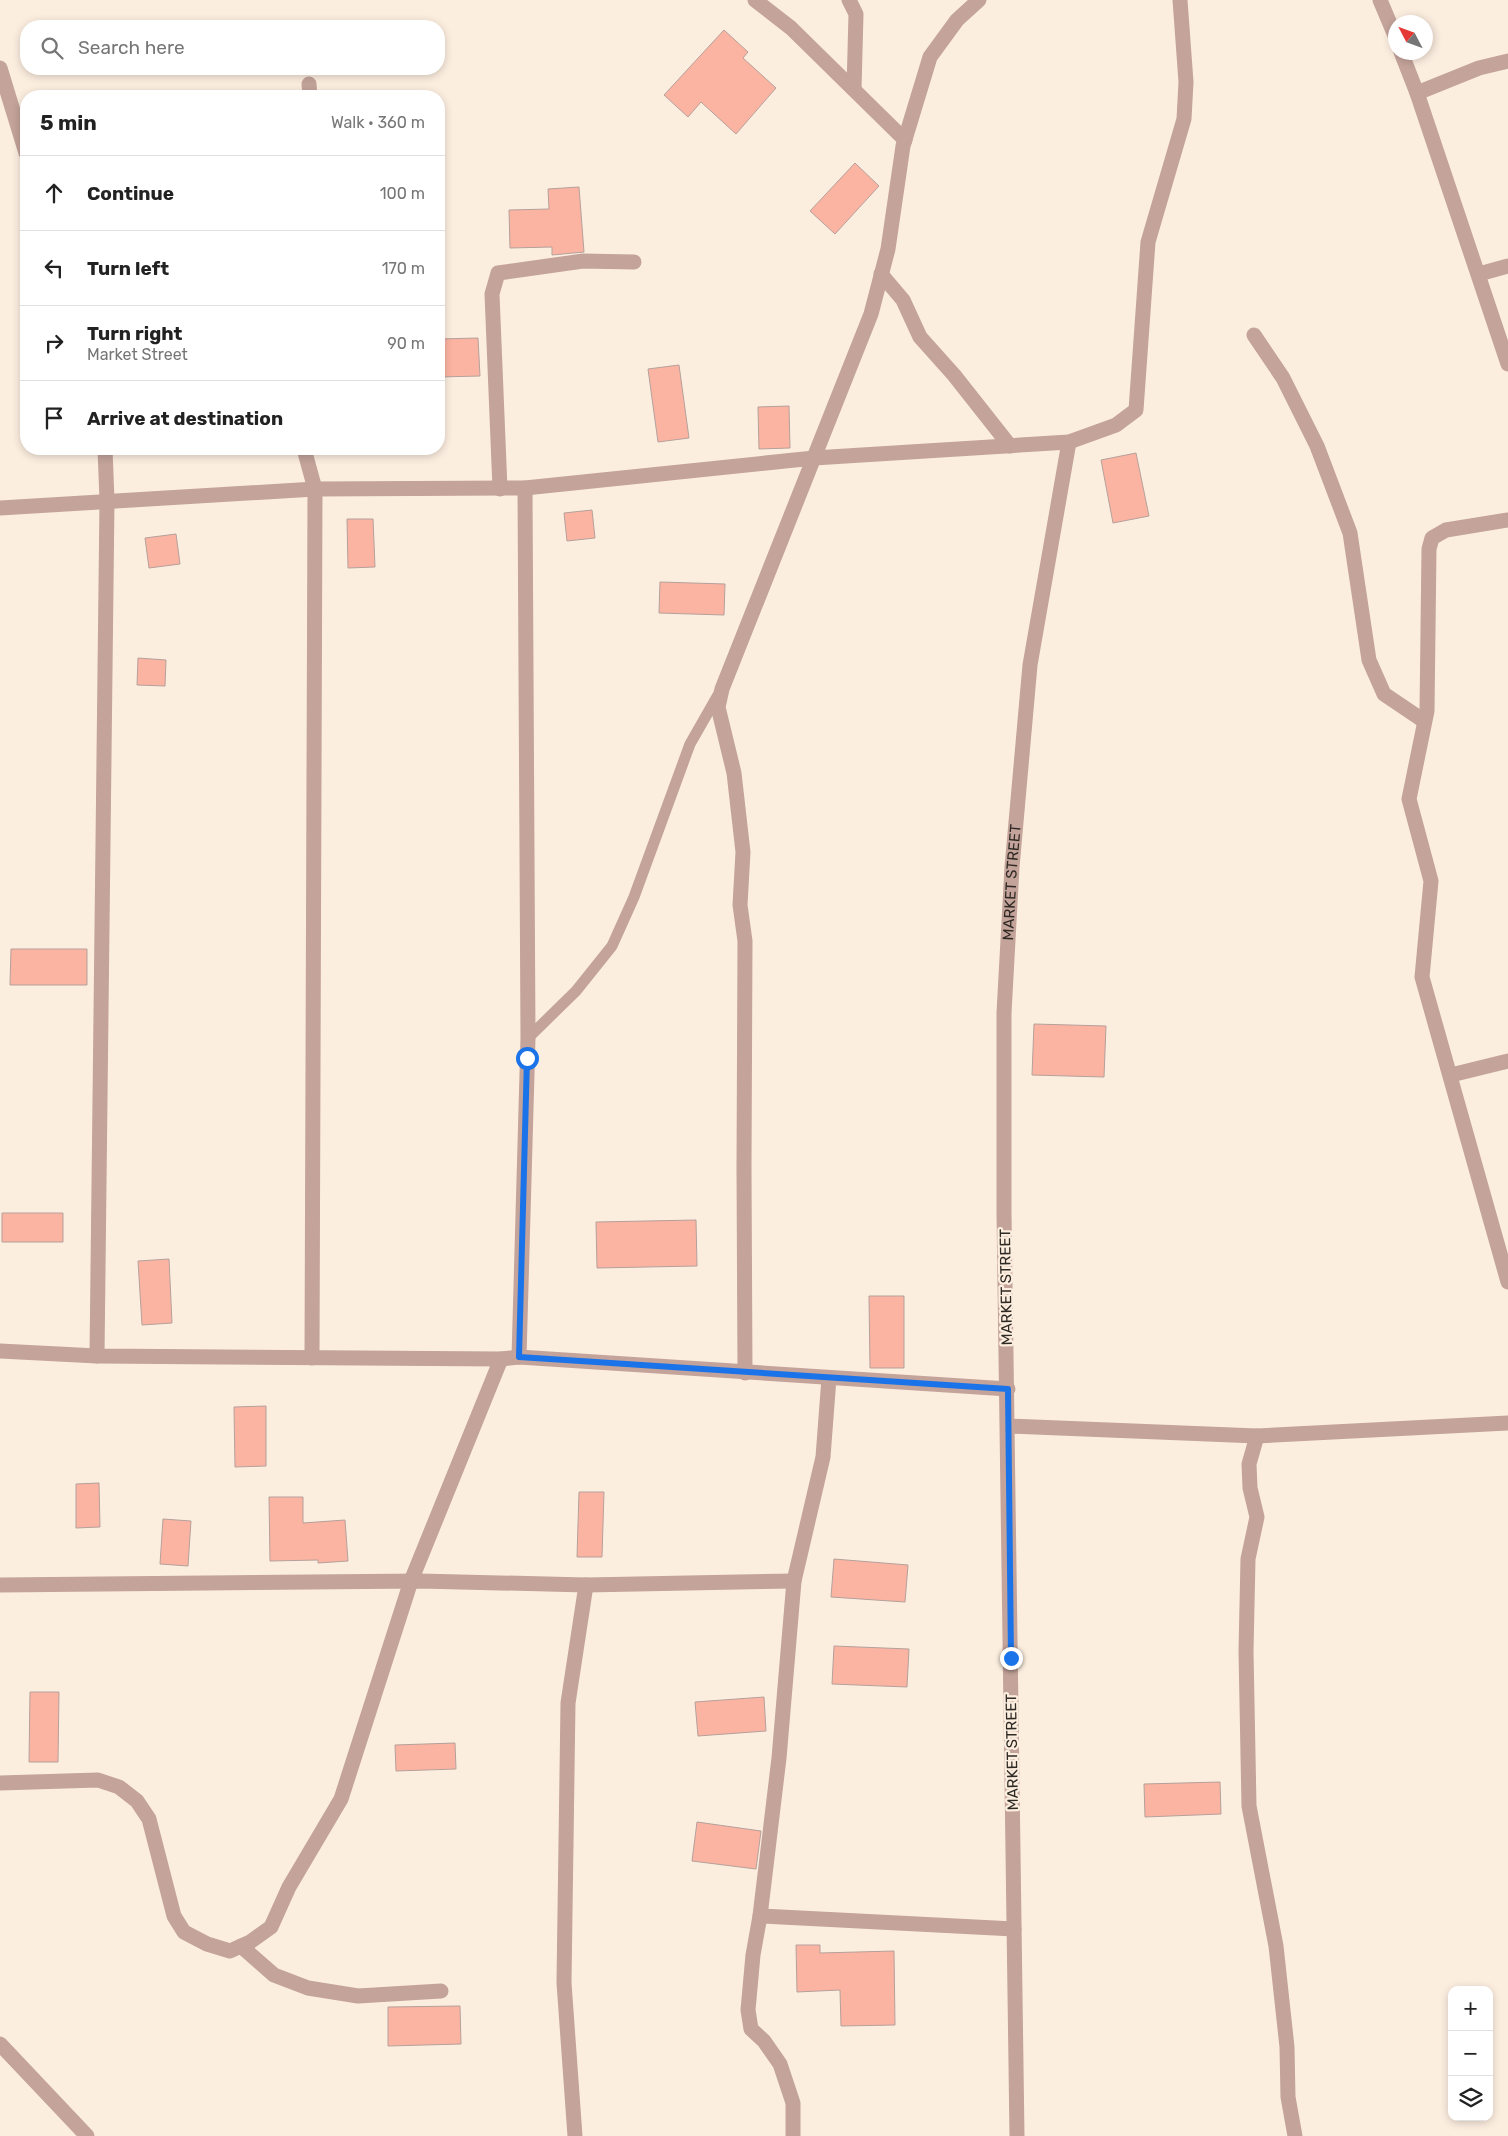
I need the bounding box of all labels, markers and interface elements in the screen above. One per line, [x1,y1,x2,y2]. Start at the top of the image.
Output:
north arrow [1388,15,1433,60]
search box [20,20,445,75]
icon: search [38,34,66,62]
text: Search here [78,36,185,59]
text: 5 min [40,110,97,135]
text: Walk · 360 m [331,113,425,132]
icon: ahead [40,179,68,207]
text: Continue [87,182,174,205]
text: 100 m [380,184,425,203]
icon: left [40,254,68,282]
text: Turn left [87,257,169,280]
text: 170 m [382,259,425,278]
text: Turn right [87,322,182,345]
icon: right [40,329,68,357]
text: 90 m [387,334,425,353]
text: Market Street [87,345,188,364]
icon: arrive [40,404,68,432]
text: Arrive at destination [87,407,283,430]
street label: MARKET STREET [999,823,1025,941]
route start [516,1047,539,1070]
street label: MARKET STREET [996,1228,1016,1345]
route end [1000,1647,1023,1670]
street label: MARKET STREET [1002,1693,1022,1810]
map controls [1448,1986,1493,2121]
button: + [1448,1986,1493,2031]
button: − [1448,2031,1493,2076]
button: layers [1448,2076,1493,2121]

